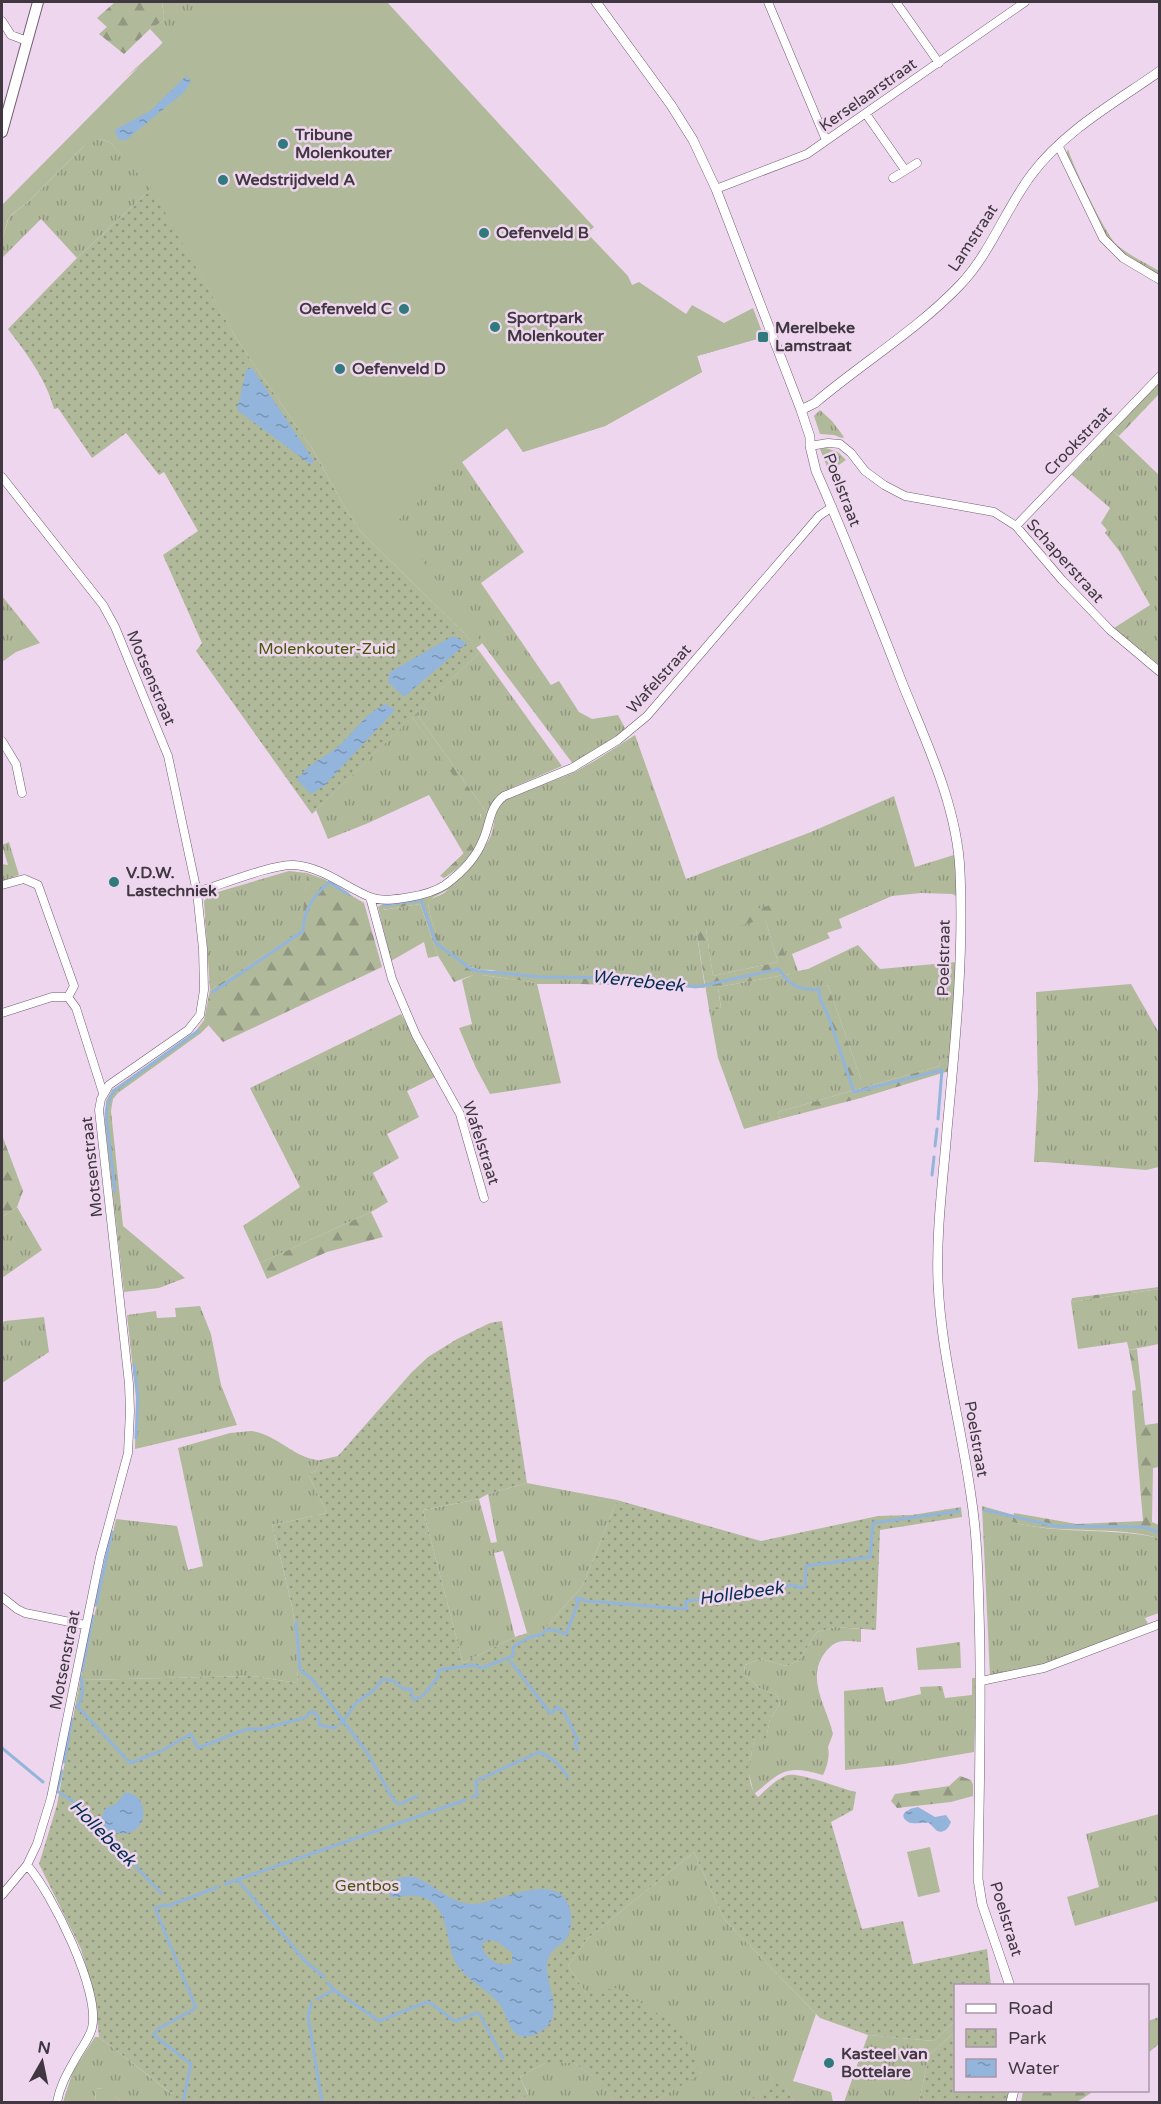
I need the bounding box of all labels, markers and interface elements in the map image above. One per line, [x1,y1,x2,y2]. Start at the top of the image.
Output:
street label: Kerselaarstraat [815,54,921,136]
place label: Tribune Molenkouter [294,125,393,163]
marker: Tribune Molenkouter [276,137,290,151]
place label: Wedstrijdveld A [235,170,355,190]
marker: Wedstrijdveld A [216,173,230,187]
street label: Lamstraat [944,200,1002,276]
place label: Oefenveld B [496,223,589,243]
marker: Oefenveld B [477,226,491,240]
place label: Oefenveld C [299,299,392,319]
marker: Oefenveld C [397,302,411,316]
place label: Sportpark Molenkouter [507,308,605,346]
place label: Merelbeke Lamstraat [775,318,855,356]
marker: Sportpark Molenkouter [488,320,502,334]
marker: Merelbeke Lamstraat [756,330,770,344]
place label: Oefenveld D [352,359,446,379]
marker: Oefenveld D [333,362,347,376]
street label: Crookstraat [1040,402,1116,480]
street label: Poelstraat [819,450,865,530]
street label: Schaperstraat [1022,515,1108,607]
street label: Motsenstraat [122,627,180,729]
park label: Molenkouter-Zuid [258,639,396,659]
street label: Wafelstraat [623,640,695,718]
place label: V.D.W. Lastechniek [126,863,217,901]
marker: V.D.W. Lastechniek [107,875,121,889]
street label: Poelstraat [933,919,955,997]
water label: Werrebeek [591,965,686,997]
street label: Wafelstraat [458,1099,504,1187]
street label: Motsenstraat [77,1116,107,1218]
street label: Poelstraat [959,1399,993,1479]
water label: Hollebeek [697,1576,786,1610]
street label: Motsenstraat [46,1608,84,1712]
water label: Hollebeek [65,1795,142,1872]
park label: Gentbos [335,1876,399,1896]
street label: Poelstraat [985,1879,1027,1959]
legend [954,1984,1149,2092]
text: Road [1008,1997,1053,2019]
text: Park [1008,2027,1047,2049]
north arrow [12,2032,72,2092]
text: N [36,2037,52,2059]
place label: Kasteel van Bottelare [841,2044,928,2082]
marker: Kasteel van Bottelare [822,2056,836,2070]
text: Water [1008,2057,1059,2079]

